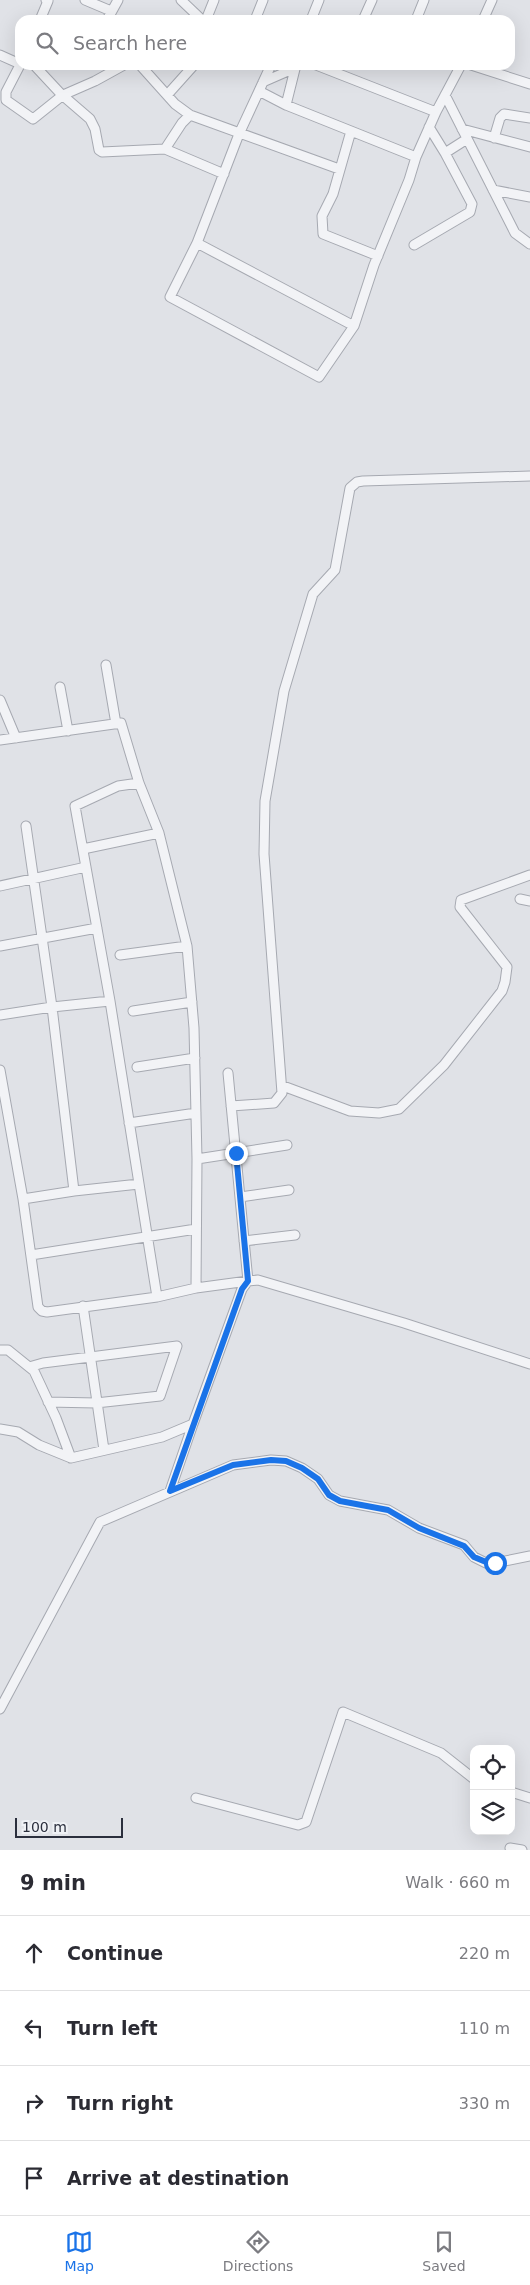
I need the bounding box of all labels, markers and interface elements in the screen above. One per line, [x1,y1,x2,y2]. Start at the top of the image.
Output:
search box [15,15,515,70]
icon: search [33,29,61,57]
text: Search here [73,32,187,54]
route end [225,1142,248,1165]
route start [484,1552,507,1575]
map controls [470,1745,515,1835]
button: locate [470,1745,515,1790]
button: layers [470,1790,515,1835]
scale bar [15,1815,122,1838]
text: 100 m [22,1819,67,1835]
text: 9 min [20,1871,86,1895]
text: Walk · 660 m [405,1873,510,1892]
icon: ahead [20,1939,48,1967]
text: Continue [67,1942,163,1964]
text: 220 m [459,1944,510,1963]
icon: left [20,2014,48,2042]
text: Turn left [67,2017,158,2039]
text: 110 m [459,2019,510,2038]
icon: right [20,2089,48,2117]
text: Turn right [67,2092,173,2114]
text: 330 m [459,2094,510,2113]
icon: arrive [20,2164,48,2192]
text: Arrive at destination [67,2167,289,2189]
tab: Map [64,2228,94,2274]
tab: Directions [223,2228,293,2274]
tab: Saved [422,2228,466,2274]

